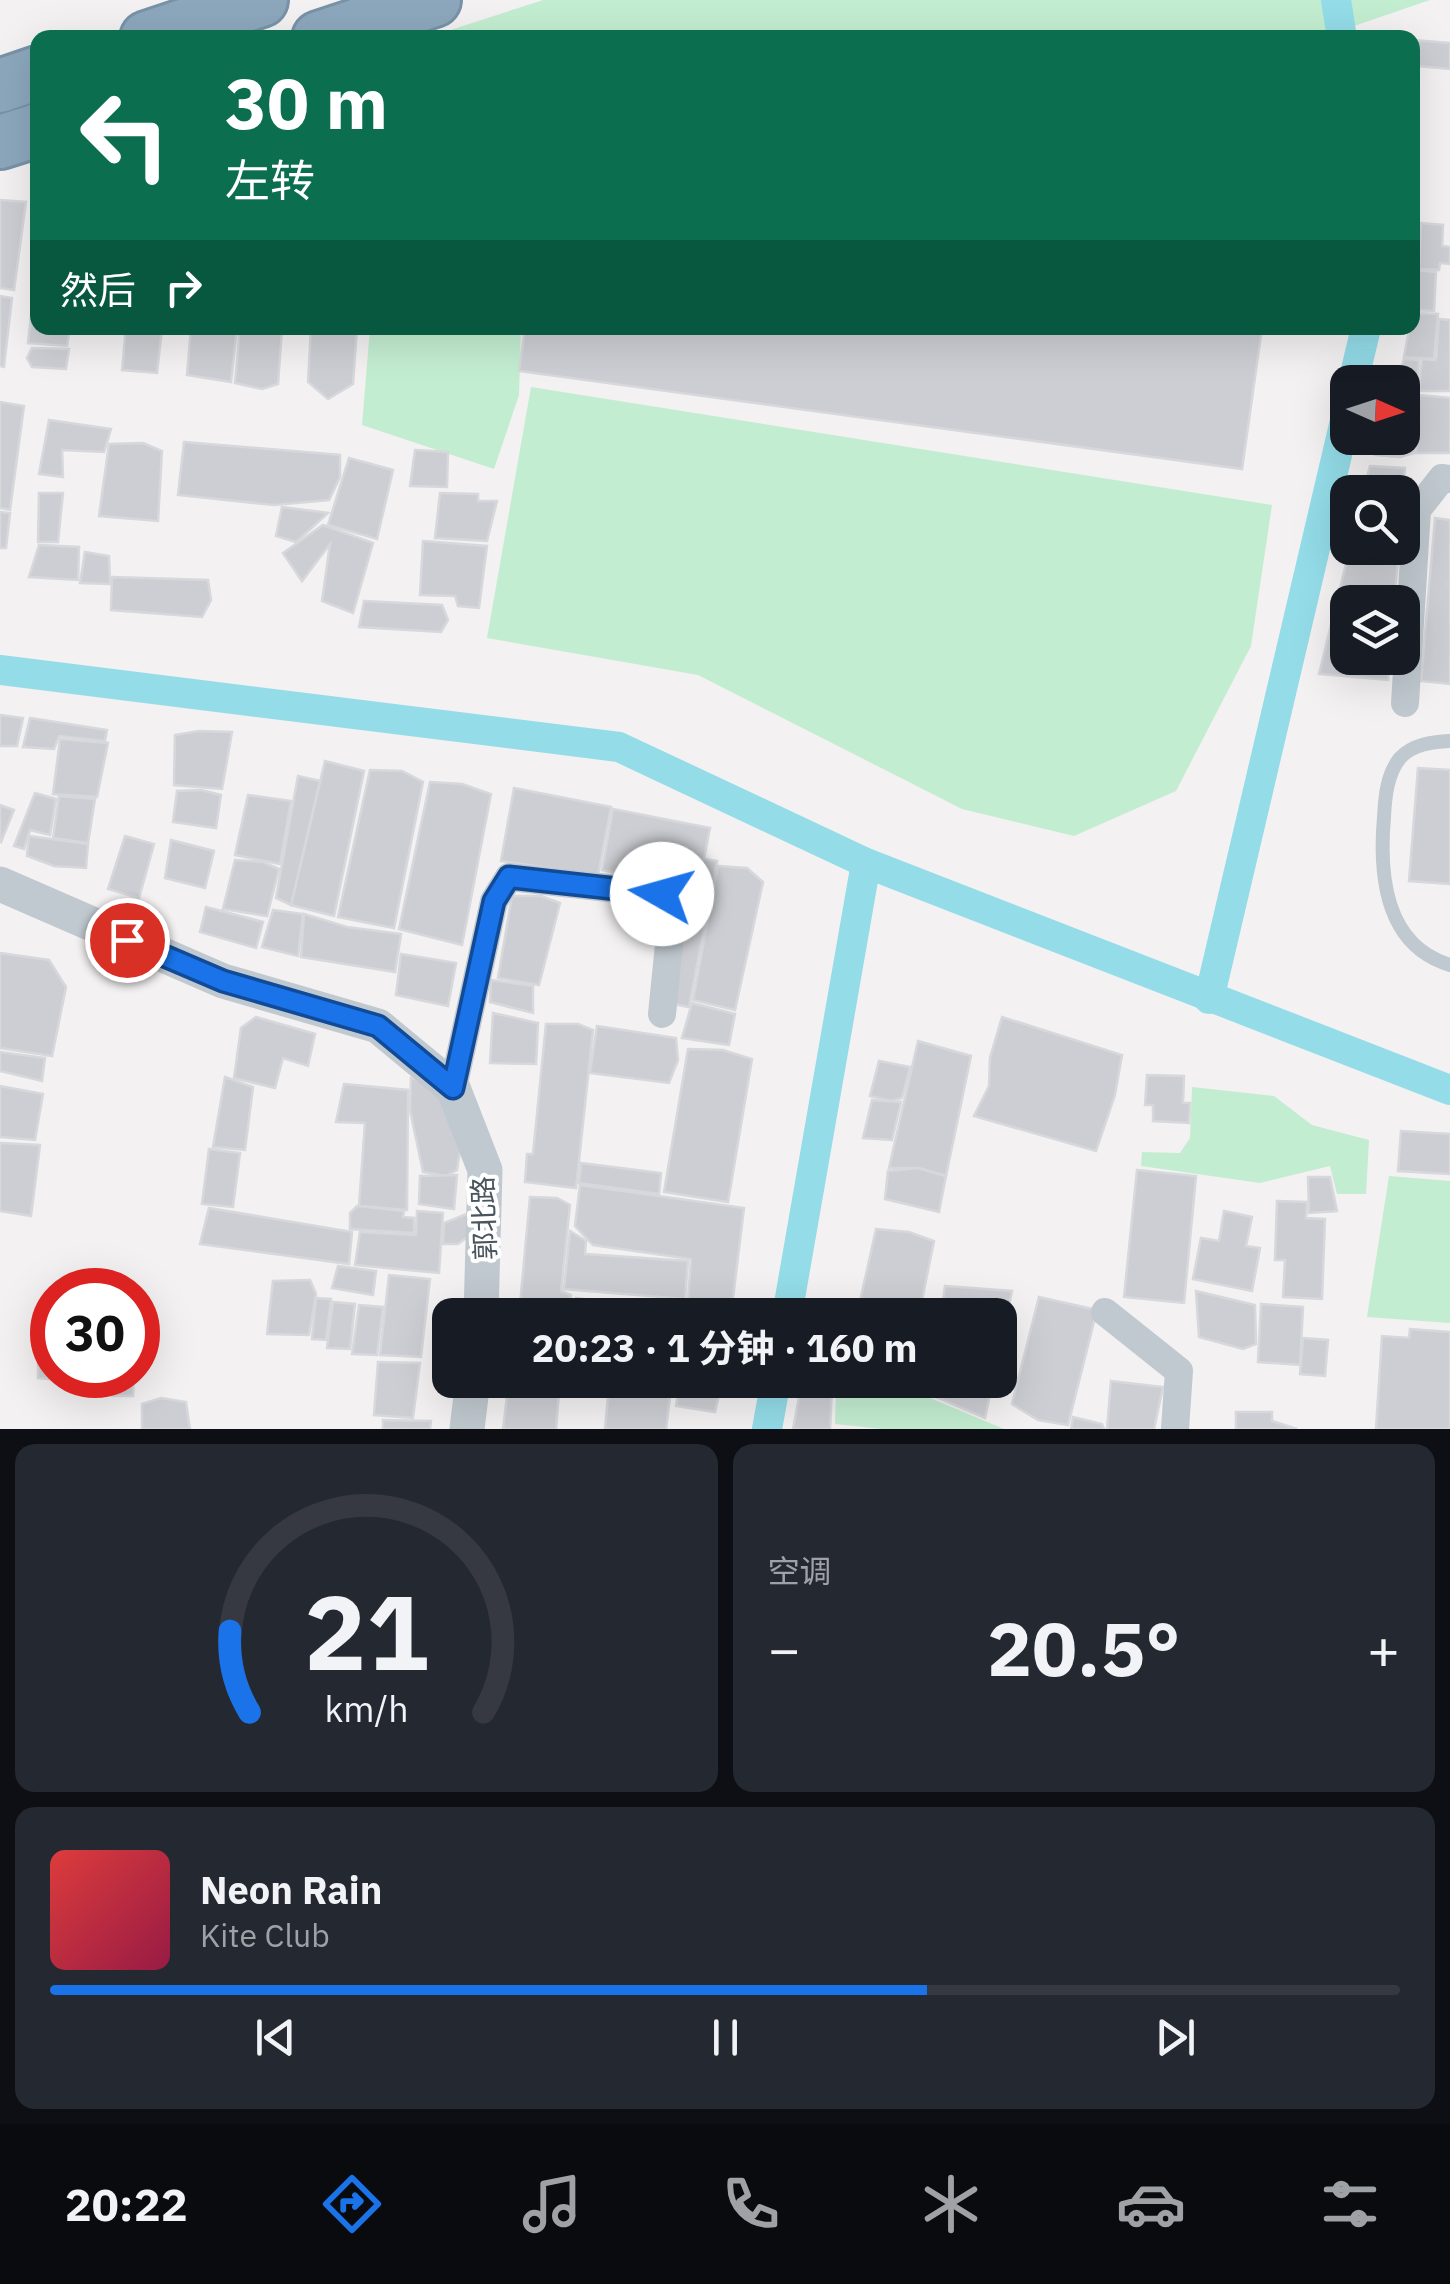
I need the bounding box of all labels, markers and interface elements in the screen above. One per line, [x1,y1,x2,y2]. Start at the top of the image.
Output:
text: 30 m [225,57,388,148]
icon: left [60,70,190,200]
text: 左转 [225,151,315,209]
icon: right [156,260,211,315]
text: 然后 [60,265,136,314]
north arrow [1330,365,1420,455]
map controls [1330,365,1420,675]
button: search [1330,475,1420,565]
button: layers [1330,585,1420,675]
position arrow [610,842,714,946]
pin [85,898,170,983]
icon: arrive [100,913,155,968]
street label: 郭北路 [464,1175,503,1261]
speed limit sign: 30 [30,1268,160,1398]
text: 20:23 · 1 分钟 · 160 m [532,1323,917,1372]
text: 空调 [768,1550,832,1592]
text: 21 [304,1563,429,1699]
text: 20.5° [987,1599,1181,1697]
text: − [768,1613,801,1684]
text: + [1367,1613,1400,1684]
text: km/h [324,1685,408,1732]
text: Neon Rain [200,1865,382,1914]
text: Kite Club [200,1914,330,1956]
icon: previous [248,2010,303,2065]
icon: pause [698,2010,753,2065]
icon: next [1148,2010,1203,2065]
icon: directions [317,2169,387,2239]
icon: music [517,2169,587,2239]
icon: phone [716,2169,786,2239]
icon: climate [916,2169,986,2239]
icon: car [1116,2169,1186,2239]
icon: filters [1315,2169,1385,2239]
text: 20:22 [65,2175,188,2233]

